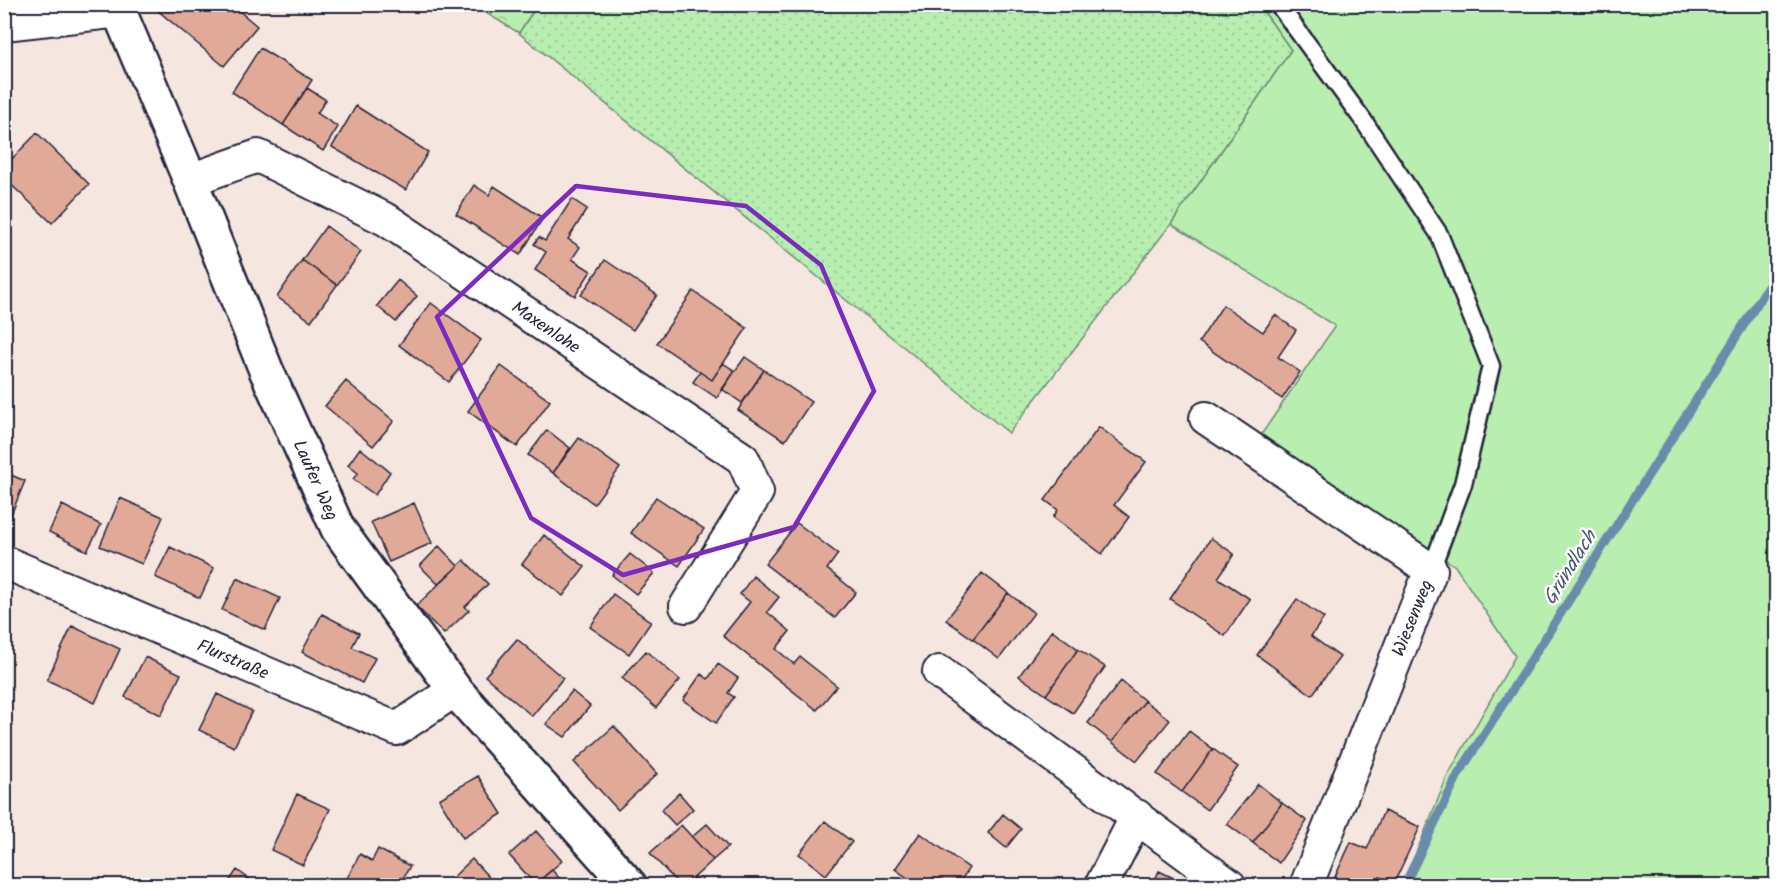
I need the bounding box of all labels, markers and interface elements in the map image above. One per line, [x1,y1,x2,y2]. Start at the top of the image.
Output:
street label: Maxenlohe [505,294,586,362]
street label: Laufer Weg [284,436,345,526]
water label: Gründlach [1535,522,1607,612]
street label: Wiesenweg [1385,576,1442,661]
street label: Flurstraße [192,632,273,689]

